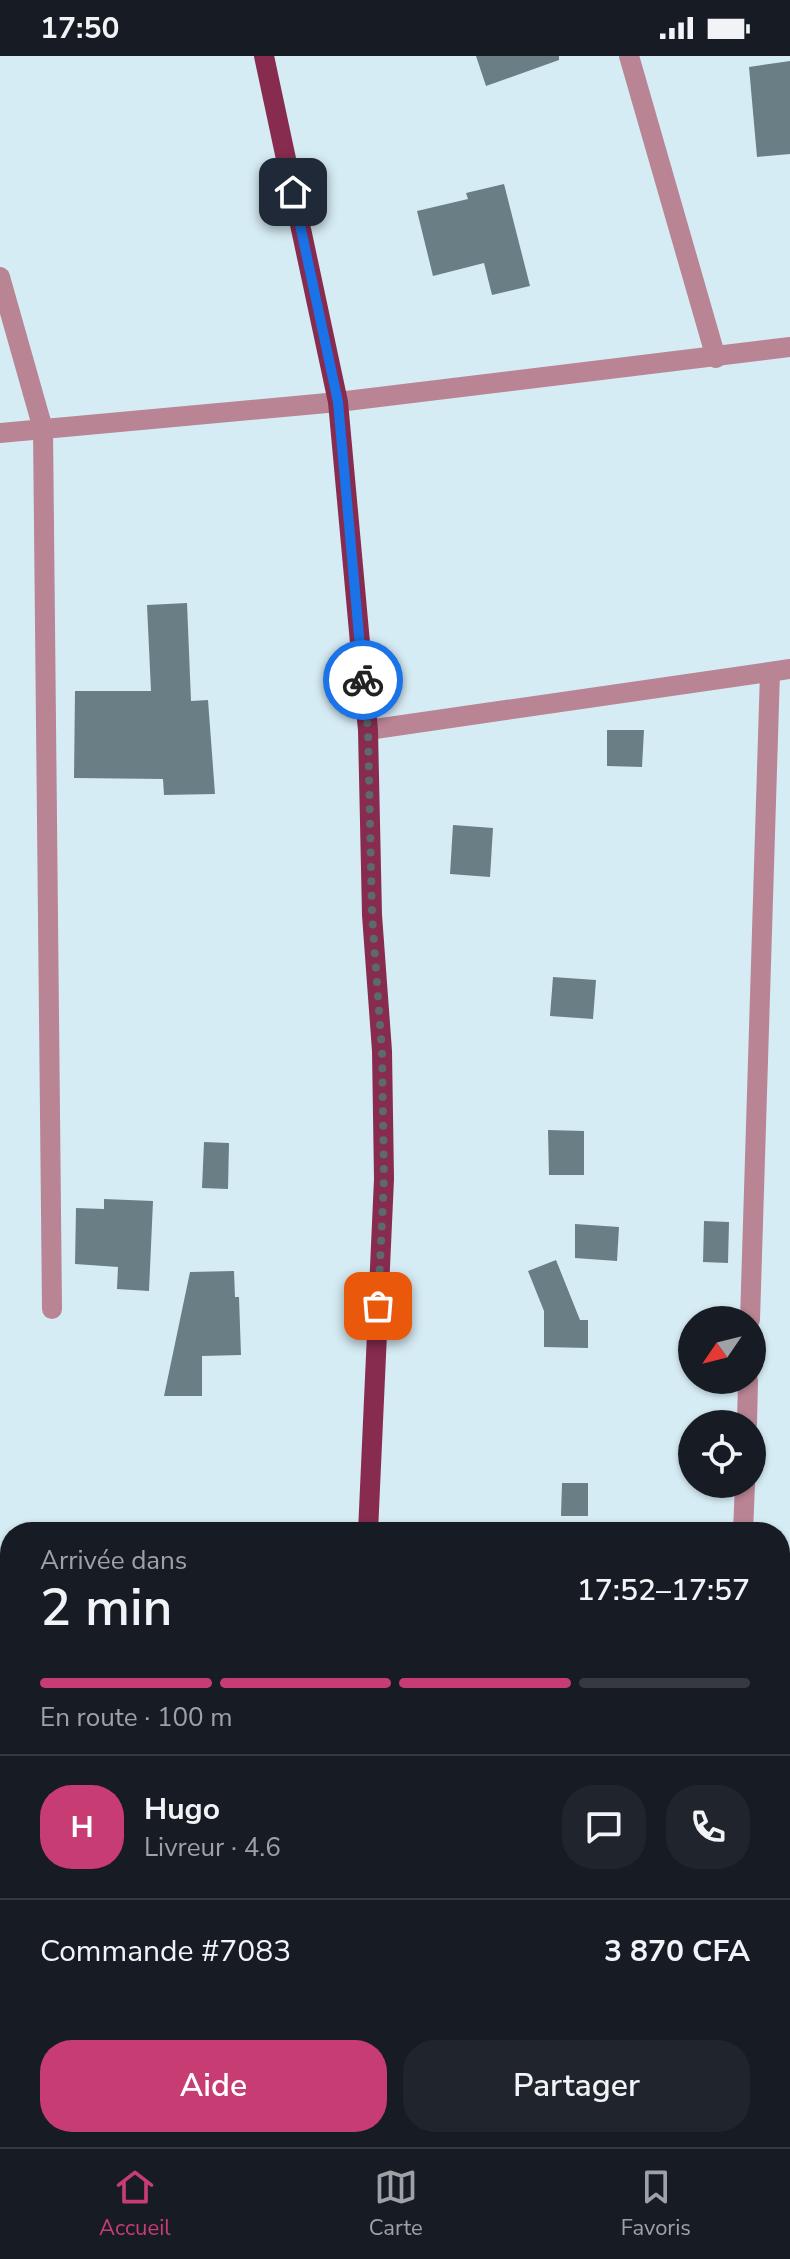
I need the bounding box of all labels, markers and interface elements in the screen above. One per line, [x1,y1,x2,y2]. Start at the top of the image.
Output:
text: 17:50 [40,8,119,49]
pin [259,158,327,226]
icon: home [271,170,315,214]
courier [323,640,403,720]
icon: bike [341,658,385,702]
pin [344,1272,412,1340]
icon: bag [356,1284,400,1328]
north arrow [678,1306,766,1394]
map controls [678,1306,766,1498]
button: locate [678,1410,766,1498]
text: Arrivée dans [40,1543,187,1578]
text: 17:52–17:57 [577,1570,750,1611]
text: 2 min [40,1572,173,1643]
text: En route · 100 m [40,1700,233,1735]
button: chat [562,1785,646,1869]
button: phone [666,1785,750,1869]
text: Hugo [144,1789,220,1830]
text: H [70,1807,94,1848]
text: Livreur · 4.6 [144,1830,281,1865]
text: Commande #7083 [40,1931,291,1972]
text: 3 870 CFA [604,1931,750,1972]
button: Aide [40,2040,387,2132]
button: Partager [403,2040,750,2132]
tab: Accueil [99,2165,171,2243]
tab: Carte [369,2165,423,2243]
tab: Favoris [621,2165,691,2243]

